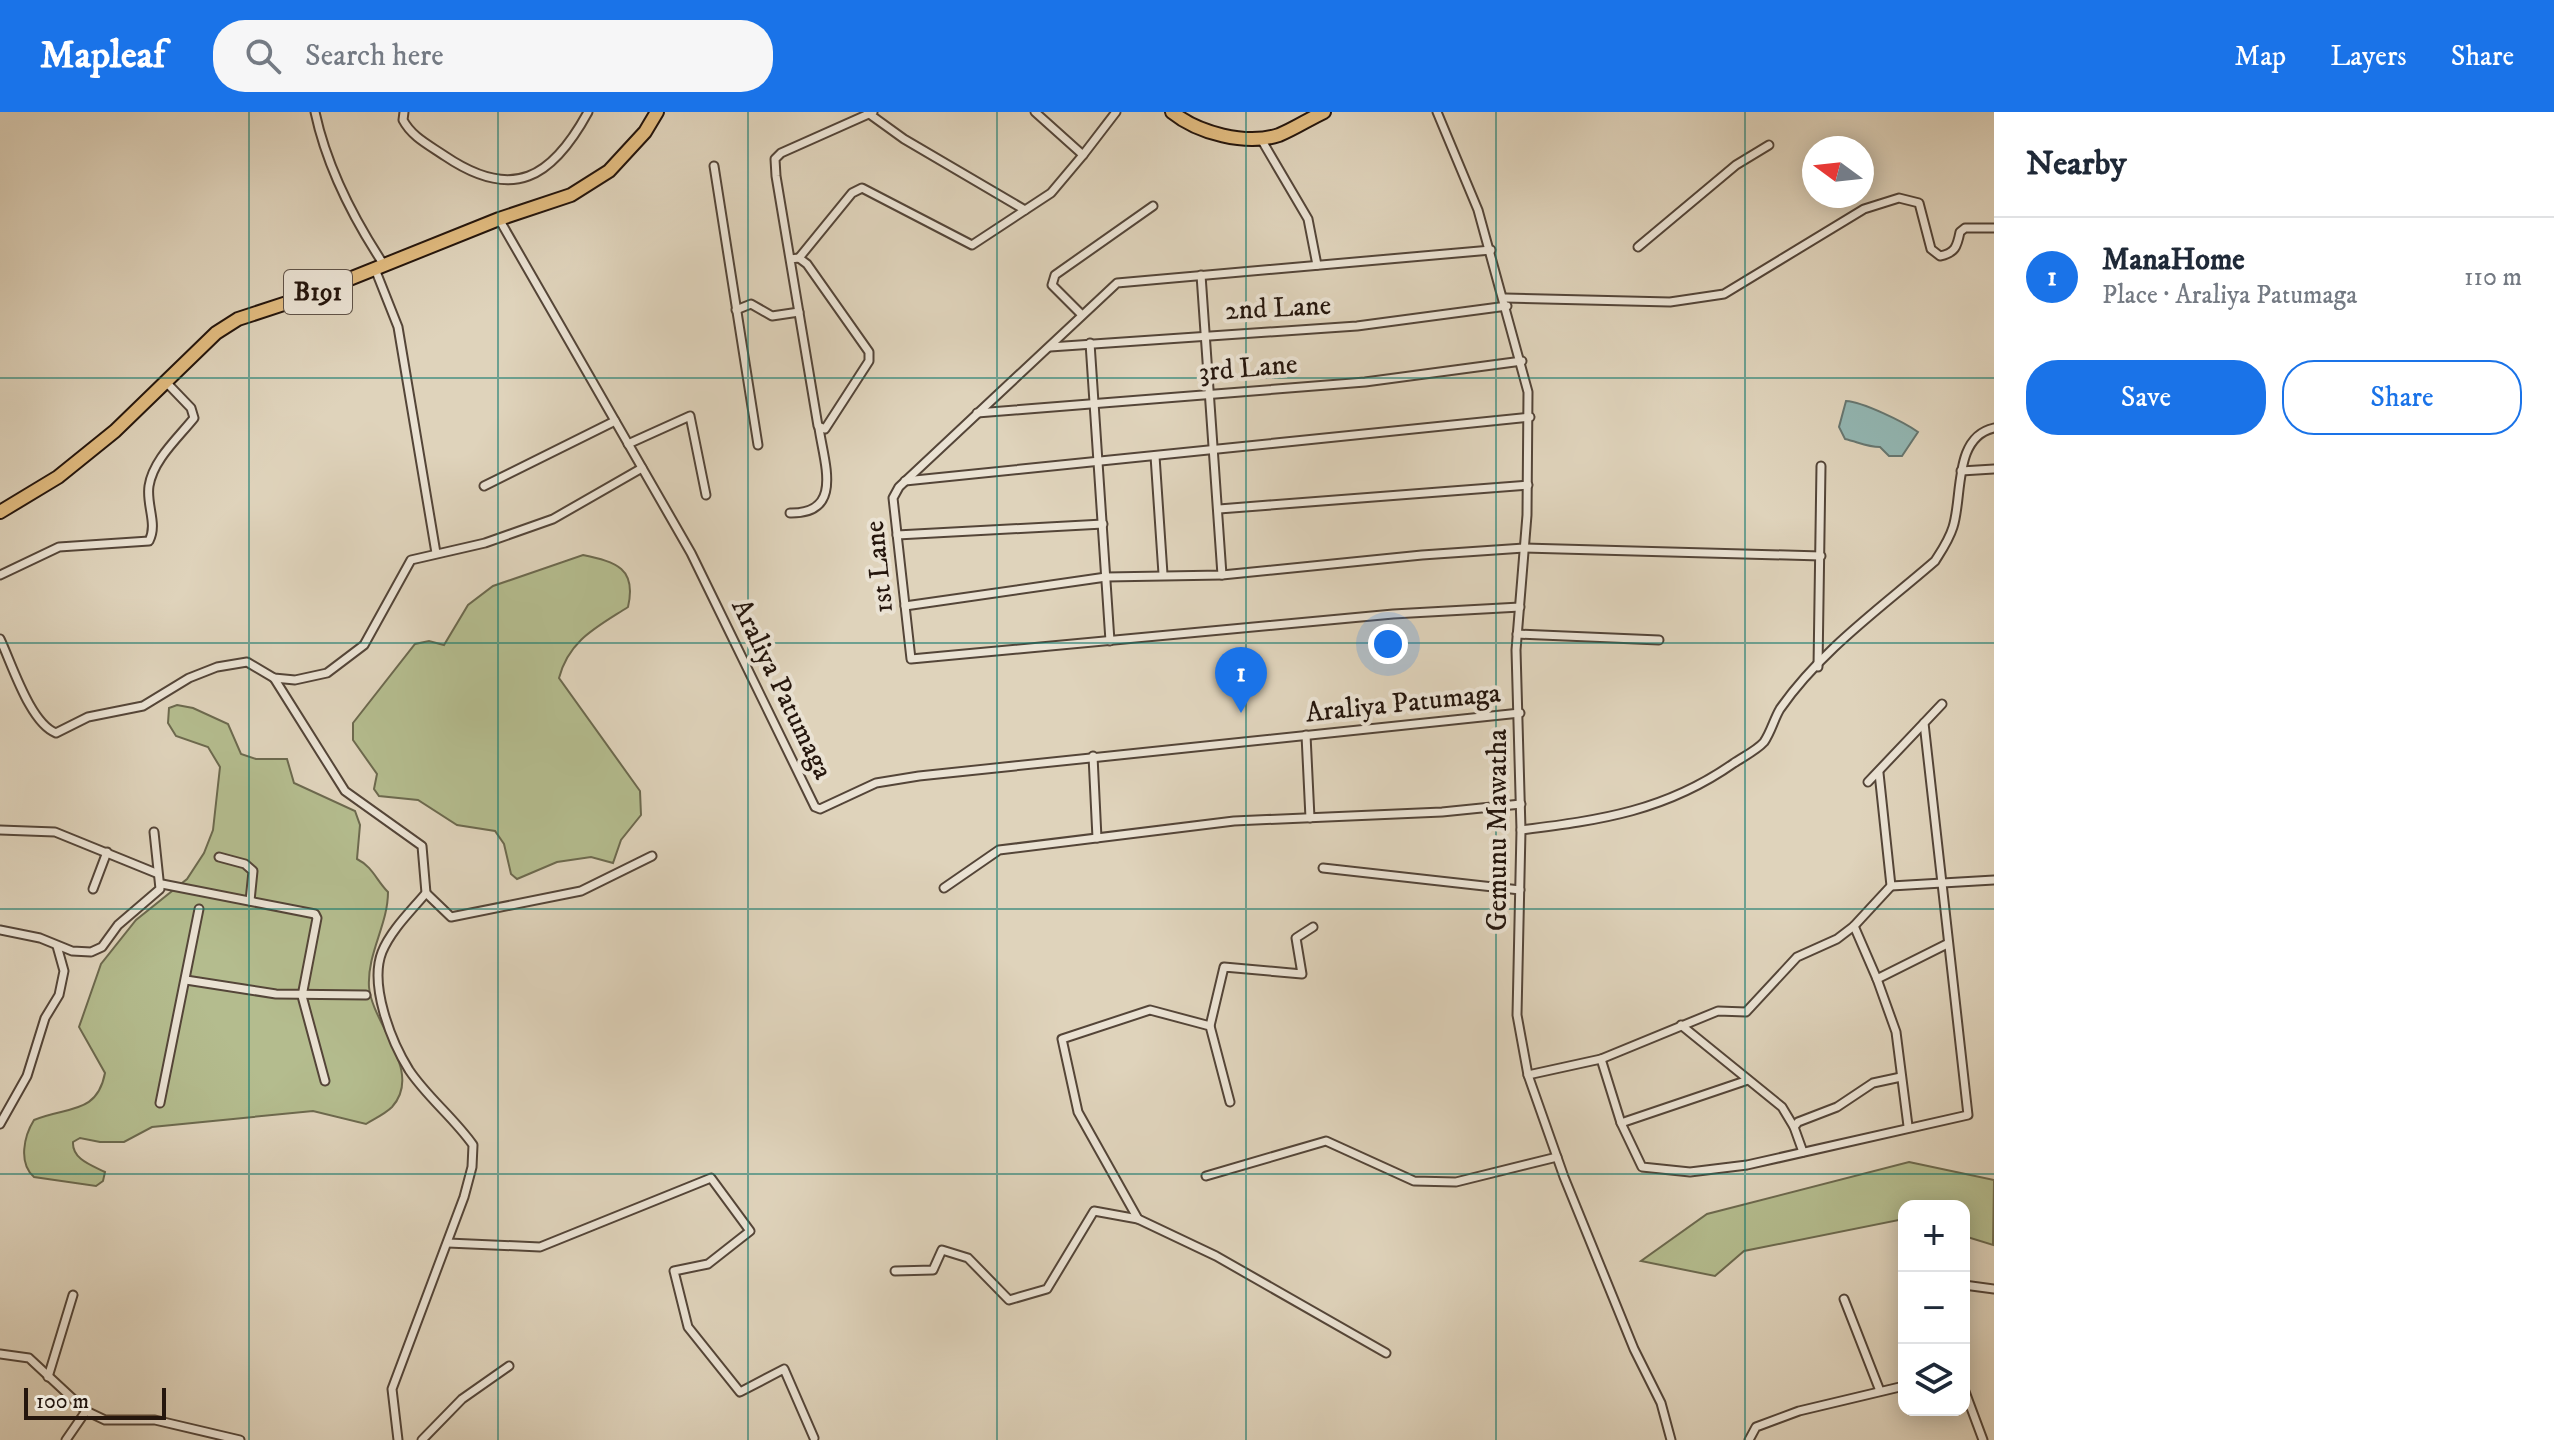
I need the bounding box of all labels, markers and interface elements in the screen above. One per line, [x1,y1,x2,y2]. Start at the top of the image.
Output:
search box [213,20,773,92]
text: Mapleaf [40,32,165,80]
icon: search [241,34,285,78]
text: Search here [305,38,444,75]
text: Map [2235,39,2286,74]
text: Layers [2330,39,2407,74]
text: Share [2451,39,2514,74]
north arrow [1802,136,1874,208]
text: Nearby [2026,143,2127,185]
text: ManaHome [2102,242,2245,279]
text: 1 [2047,261,2057,294]
text: 110 m [2464,261,2522,294]
road number: B191 [284,270,352,314]
text: Place · Araliya Patumaga [2102,279,2357,312]
street label: 2nd Lane [1224,288,1332,328]
street label: 3rd Lane [1197,346,1299,390]
button: Save [2026,360,2266,435]
button: Share [2282,360,2522,435]
street label: 1st Lane [857,519,901,615]
street label: Araliya Patumaga [723,593,841,785]
your location [1368,624,1408,664]
pin: 1 [1215,647,1267,713]
street label: Araliya Patumaga [1304,675,1502,731]
street label: Gemunu Mawatha [1480,729,1515,931]
map controls [1898,1200,1970,1416]
button: + [1898,1200,1970,1272]
button: − [1898,1272,1970,1344]
button: layers [1898,1344,1970,1416]
scale bar [24,1384,166,1420]
text: 100 m [36,1388,89,1415]

